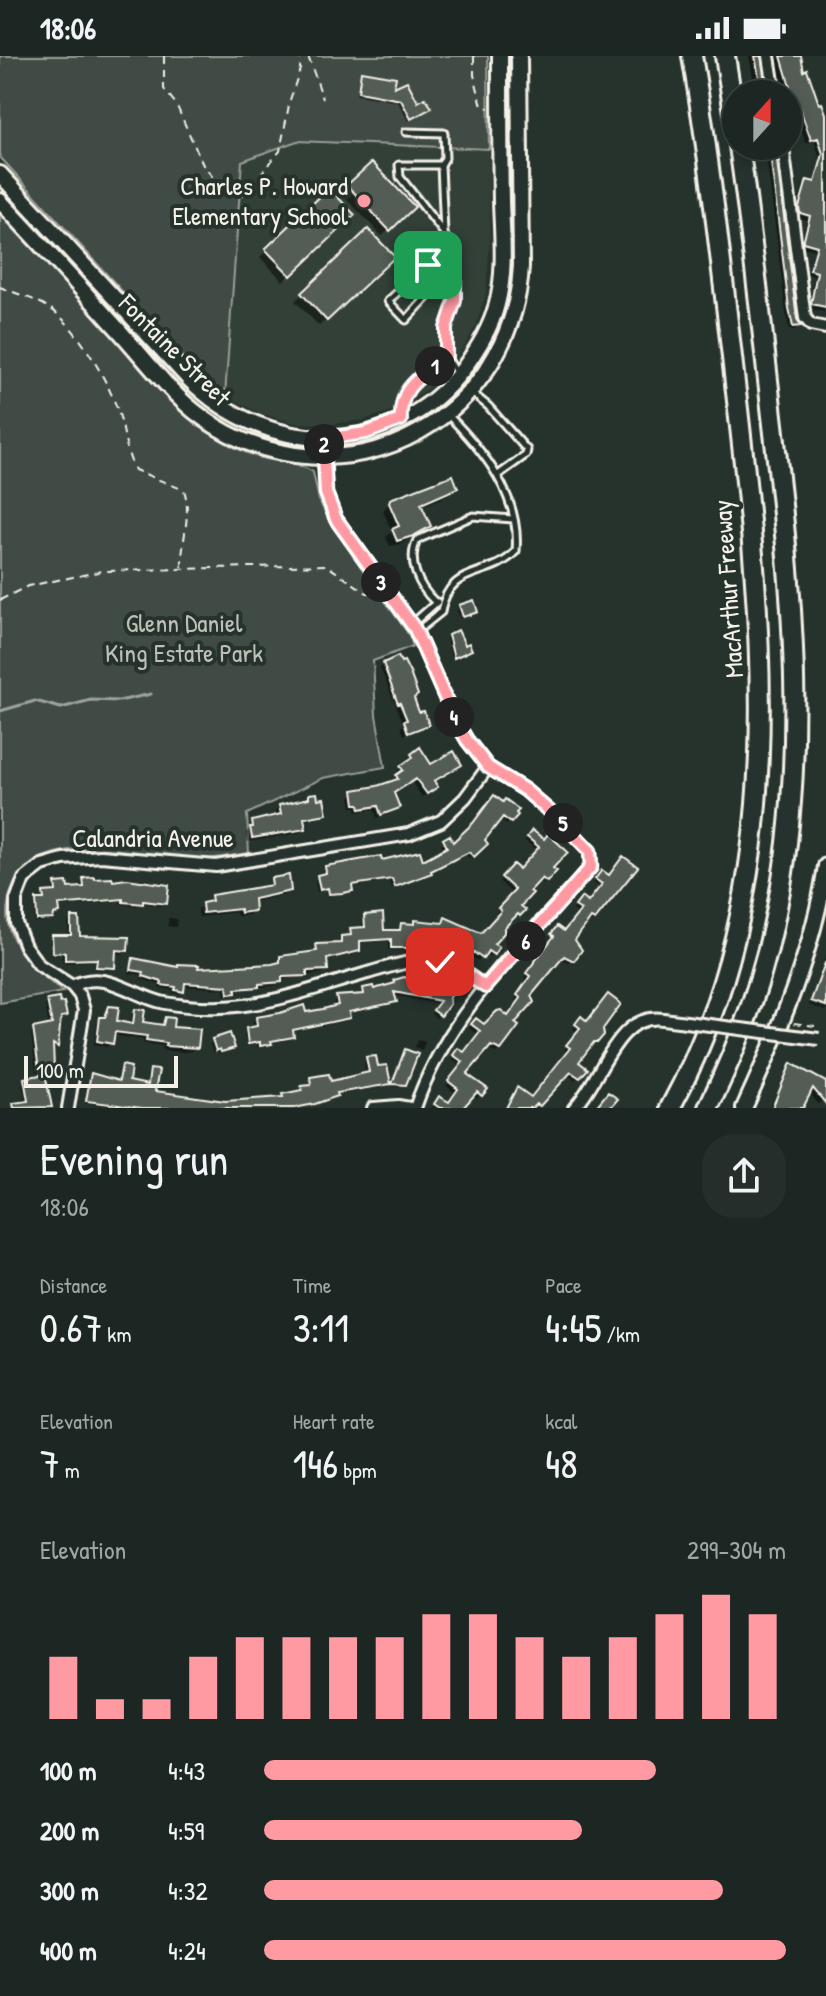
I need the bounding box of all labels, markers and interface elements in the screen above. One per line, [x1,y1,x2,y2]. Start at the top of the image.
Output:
text: 18:06 [40,8,96,48]
north arrow [722,80,802,160]
map controls [722,80,802,160]
place label: Charles P. Howard Elementary School [173,168,348,233]
marker: Charles P. Howard Elementary School [355,192,373,210]
pin [394,231,462,299]
icon: arrive [406,243,450,287]
street label: Fontaine Street [111,285,240,414]
pin: 1 [415,346,455,386]
text: 1 [431,351,439,381]
pin: 2 [304,424,344,464]
text: 2 [319,429,329,459]
street label: MacArthur Freeway [704,499,751,679]
pin: 3 [361,562,401,602]
text: 3 [376,567,386,597]
park label: Glenn Daniel King Estate Park [105,605,263,670]
pin: 4 [434,697,474,737]
text: 4 [450,702,458,732]
pin: 5 [543,803,583,843]
text: 5 [558,808,568,838]
street label: Calandria Avenue [72,820,234,855]
pin: 6 [506,921,546,961]
text: 6 [522,926,530,956]
pin [406,928,474,996]
icon: check [418,940,462,984]
scale bar [24,1052,178,1088]
text: 100 m [36,1055,84,1085]
text: Evening run [40,1129,228,1189]
button: share [702,1134,786,1218]
text: 18:06 [40,1189,89,1224]
text: Distance [40,1270,107,1300]
text: Time [293,1270,332,1300]
text: Pace [545,1270,582,1300]
text: 0.67 [40,1300,102,1354]
text: 3:11 [293,1300,349,1354]
text: 4:45 [545,1300,602,1354]
text: km [102,1319,131,1349]
text: /km [602,1319,640,1349]
text: Elevation [40,1406,113,1436]
text: Heart rate [293,1406,375,1436]
text: kcal [545,1406,577,1436]
text: 7 [40,1436,60,1490]
text: 146 [293,1436,338,1490]
text: 48 [545,1436,578,1490]
text: m [60,1455,80,1485]
text: bpm [338,1455,377,1485]
text: Elevation [40,1532,126,1567]
text: 299–304 m [687,1532,786,1567]
text: 100 m [40,1753,96,1788]
text: 4:43 [168,1753,205,1788]
text: 200 m [40,1813,99,1848]
text: 4:59 [168,1813,204,1848]
text: 300 m [40,1873,99,1908]
text: 4:32 [168,1873,208,1908]
text: 400 m [40,1933,97,1968]
text: 4:24 [168,1933,206,1968]

